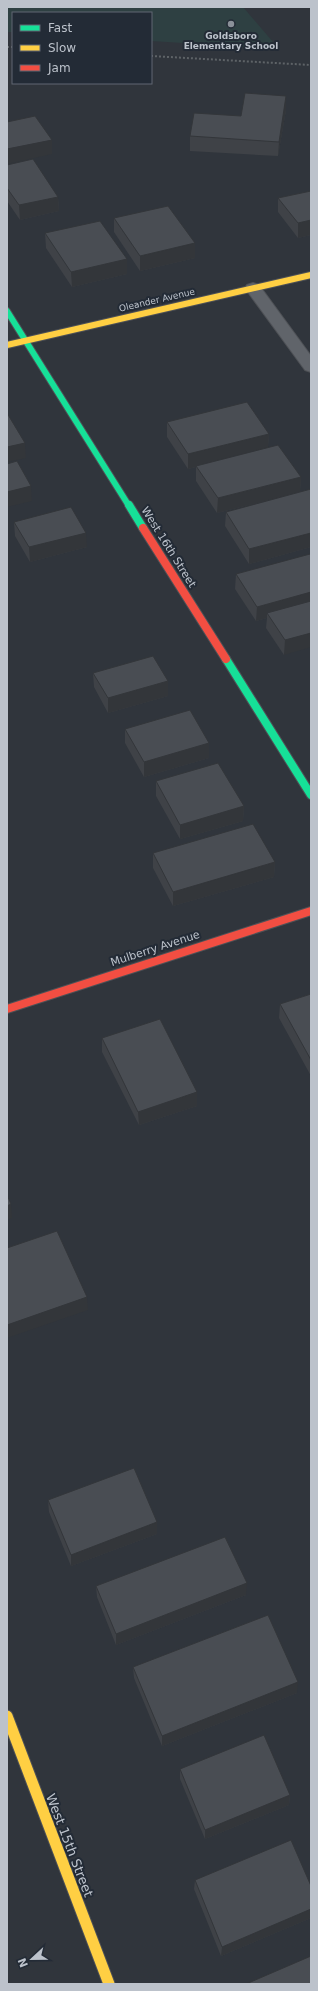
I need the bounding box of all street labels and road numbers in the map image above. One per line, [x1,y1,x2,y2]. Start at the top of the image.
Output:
street label: Oleander Avenue [118,286,196,314]
street label: West 16th Street [138,504,199,591]
street label: Mulberry Avenue [109,928,202,969]
street label: West 15th Street [43,1791,96,1899]

